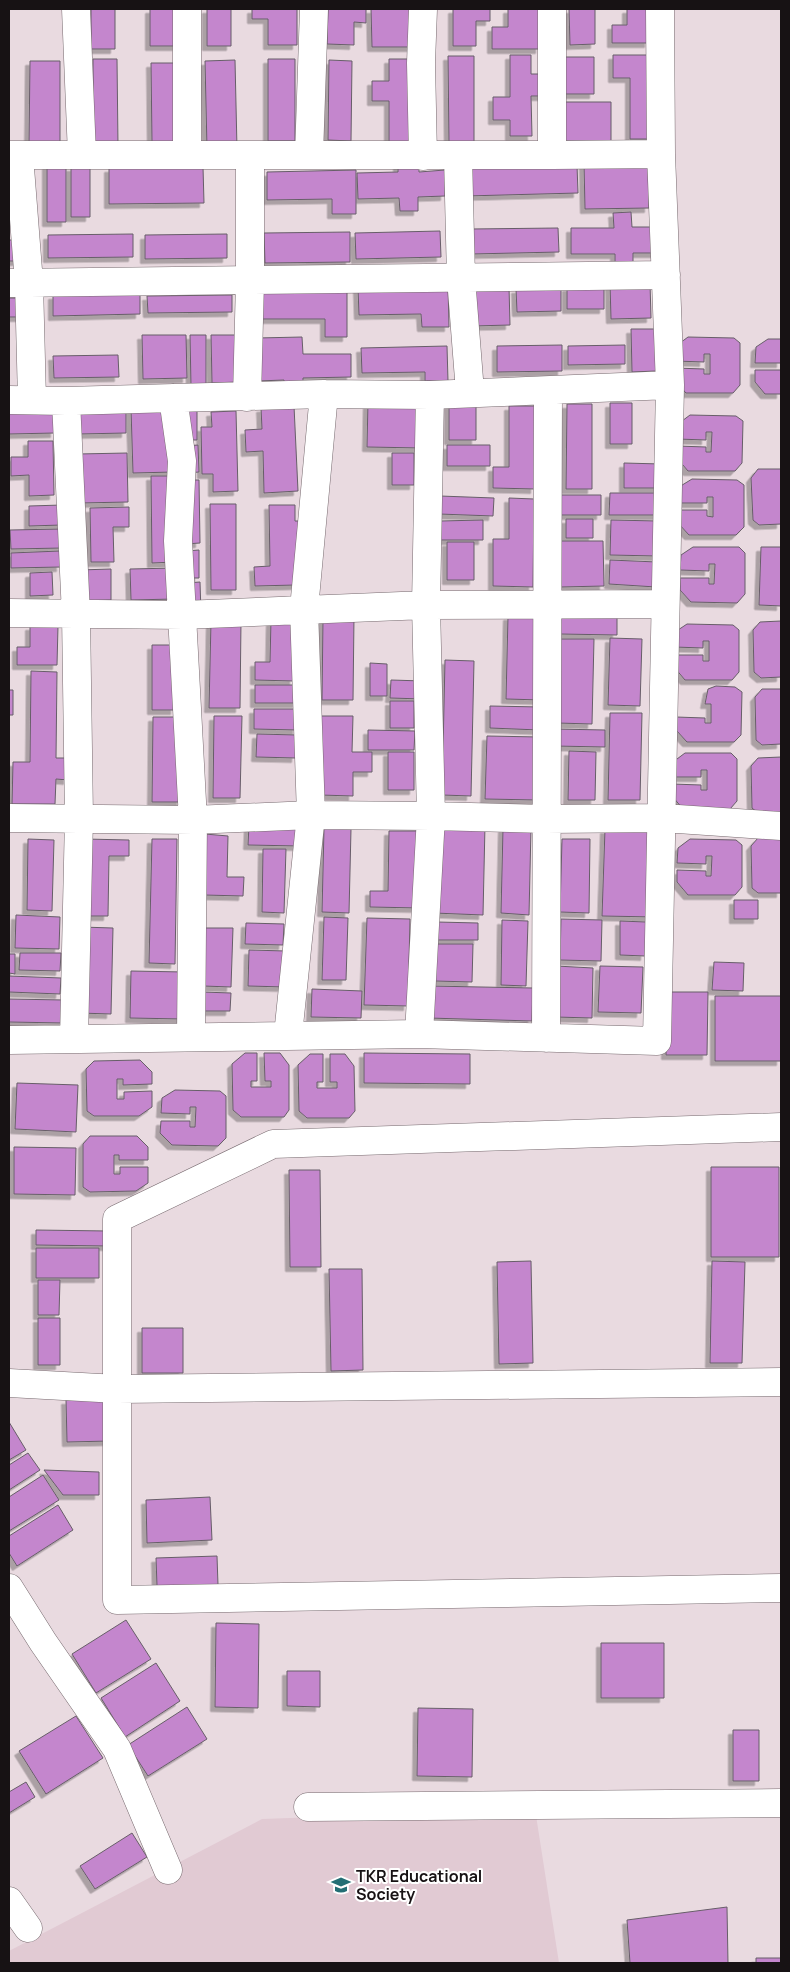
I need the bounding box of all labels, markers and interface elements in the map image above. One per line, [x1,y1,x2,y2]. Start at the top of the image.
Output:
place label: TKR Educational Society [356,1865,482,1905]
school or university icon: TKR Educational Society [330,1874,352,1896]

